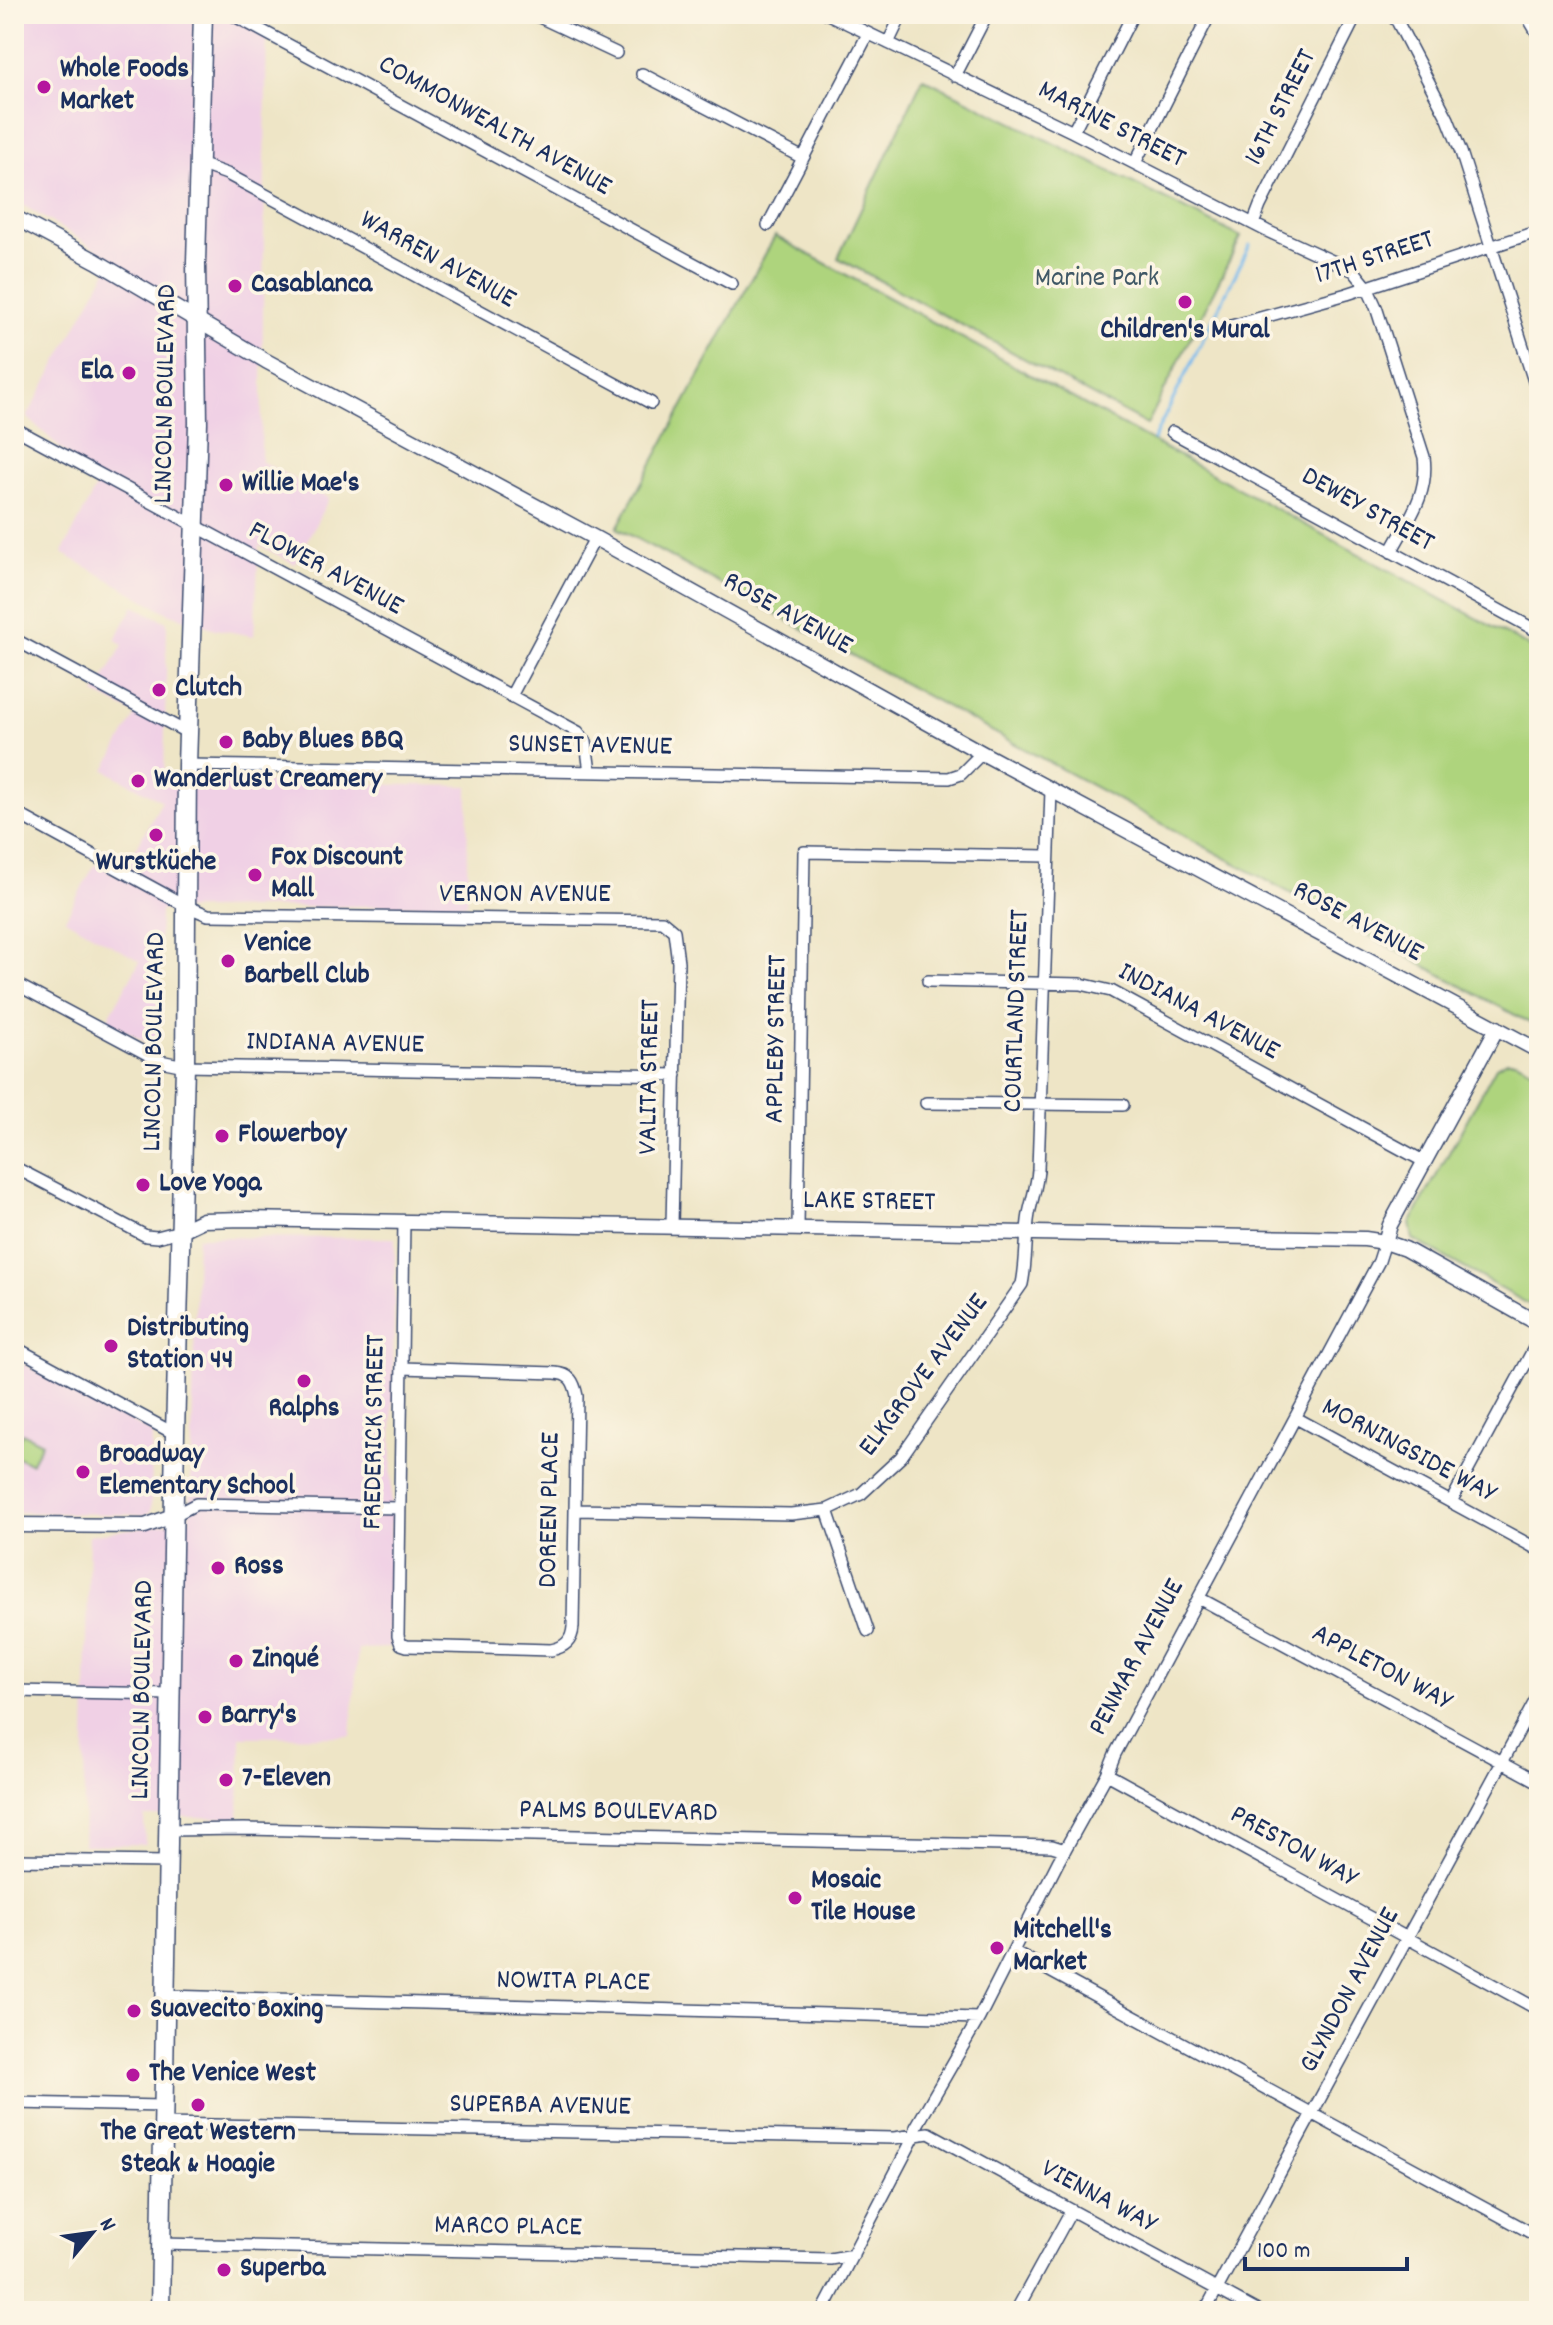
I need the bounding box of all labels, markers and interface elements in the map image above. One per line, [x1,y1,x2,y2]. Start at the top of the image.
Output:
street label: 16TH STREET [1236,43,1328,173]
street label: COMMONWEALTH AVENUE [370,46,618,208]
place label: Whole Foods Market [60,51,189,123]
street label: MARINE STREET [1030,72,1192,180]
marker: Whole Foods Market [35,78,53,96]
street label: WARREN AVENUE [352,202,523,321]
street label: 17TH STREET [1311,221,1439,297]
park label: Marine Park [1035,260,1159,300]
place label: Casablanca [251,266,373,306]
marker: Casablanca [226,277,244,295]
street label: LINCOLN BOULEVARD [145,284,189,504]
marker: Children's Mural [1176,293,1194,311]
place label: Children's Mural [1100,312,1270,352]
place label: Ela [80,353,114,393]
marker: Ela [120,364,138,382]
street label: DEWEY STREET [1293,458,1441,564]
place label: Willie Mae's [242,465,360,505]
marker: Willie Mae's [217,476,235,494]
street label: FLOWER AVENUE [240,512,410,628]
street label: ROSE AVENUE [715,563,859,667]
place label: Clutch [175,670,242,710]
marker: Clutch [150,681,168,699]
place label: Baby Blues BBQ [242,722,404,762]
street label: SUNSET AVENUE [508,726,673,768]
marker: Baby Blues BBQ [217,733,235,751]
place label: Wanderlust Creamery [154,761,384,801]
marker: Wanderlust Creamery [129,772,147,790]
marker: Wurstküche [147,826,165,844]
place label: Fox Discount Mall [271,839,404,911]
place label: Wurstküche [96,844,216,884]
marker: Fox Discount Mall [246,866,264,884]
street label: ROSE AVENUE [1285,872,1430,974]
street label: VERNON AVENUE [439,876,611,916]
street label: COURTLAND STREET [994,909,1042,1113]
place label: Venice Barbell Club [244,925,370,997]
street label: LINCOLN BOULEVARD [134,932,178,1152]
marker: Venice Barbell Club [219,952,237,970]
street label: APPLEBY STREET [757,954,799,1124]
street label: INDIANA AVENUE [1110,954,1286,1073]
street label: VALITA STREET [630,999,672,1155]
street label: INDIANA AVENUE [246,1023,425,1067]
place label: Flowerboy [238,1116,348,1156]
marker: Flowerboy [213,1127,231,1145]
place label: Love Yoga [159,1165,262,1205]
marker: Love Yoga [134,1176,152,1194]
street label: LAKE STREET [802,1182,936,1224]
street label: ELKGROVE AVENUE [850,1286,1000,1466]
place label: Distributing Station 44 [127,1310,249,1382]
street label: FREDERICK STREET [354,1334,398,1530]
marker: Distributing Station 44 [102,1337,120,1355]
marker: Ralphs [295,1372,313,1390]
street label: MORNINGSIDE WAY [1313,1389,1503,1515]
place label: Ralphs [269,1390,340,1430]
street label: DOREEN PLACE [530,1431,572,1588]
place label: Broadway Elementary School [99,1436,295,1508]
marker: Broadway Elementary School [74,1463,92,1481]
place label: Ross [234,1548,284,1588]
marker: Ross [209,1559,227,1577]
street label: PENMAR AVENUE [1080,1572,1196,1744]
street label: LINCOLN BOULEVARD [122,1580,166,1800]
street label: APPLETON WAY [1304,1615,1459,1723]
place label: Zinqué [252,1641,319,1681]
marker: Zinqué [227,1652,245,1670]
place label: Barry's [221,1697,297,1737]
marker: Barry's [196,1708,214,1726]
place label: 7-Eleven [242,1760,331,1800]
marker: 7-Eleven [217,1771,235,1789]
street label: PALMS BOULEVARD [518,1791,718,1835]
street label: PRESTON WAY [1222,1796,1365,1900]
place label: Mosaic Tile House [811,1862,916,1934]
marker: Mosaic Tile House [786,1889,804,1907]
street label: GLYNDON AVENUE [1291,1901,1412,2081]
place label: Mitchell's Market [1013,1912,1112,1984]
marker: Mitchell's Market [988,1939,1006,1957]
street label: NOWITA PLACE [496,1962,650,2004]
place label: Suavecito Boxing [150,1991,324,2031]
marker: Suavecito Boxing [125,2002,143,2020]
place label: The Venice West [149,2055,317,2095]
marker: The Venice West [124,2066,142,2084]
street label: SUPERBA AVENUE [449,2085,631,2129]
marker: The Great Western Steak & Hoagie [189,2096,207,2114]
place label: The Great Western Steak & Hoagie [100,2114,296,2186]
street label: VIENNA WAY [1033,2151,1164,2246]
north arrow [52,2193,132,2273]
street label: MARCO PLACE [434,2207,582,2249]
text: N [90,2213,123,2237]
scale bar [1245,2221,1407,2271]
text: 100 m [1257,2235,1310,2269]
place label: Superba [240,2250,326,2290]
marker: Superba [215,2261,233,2279]

